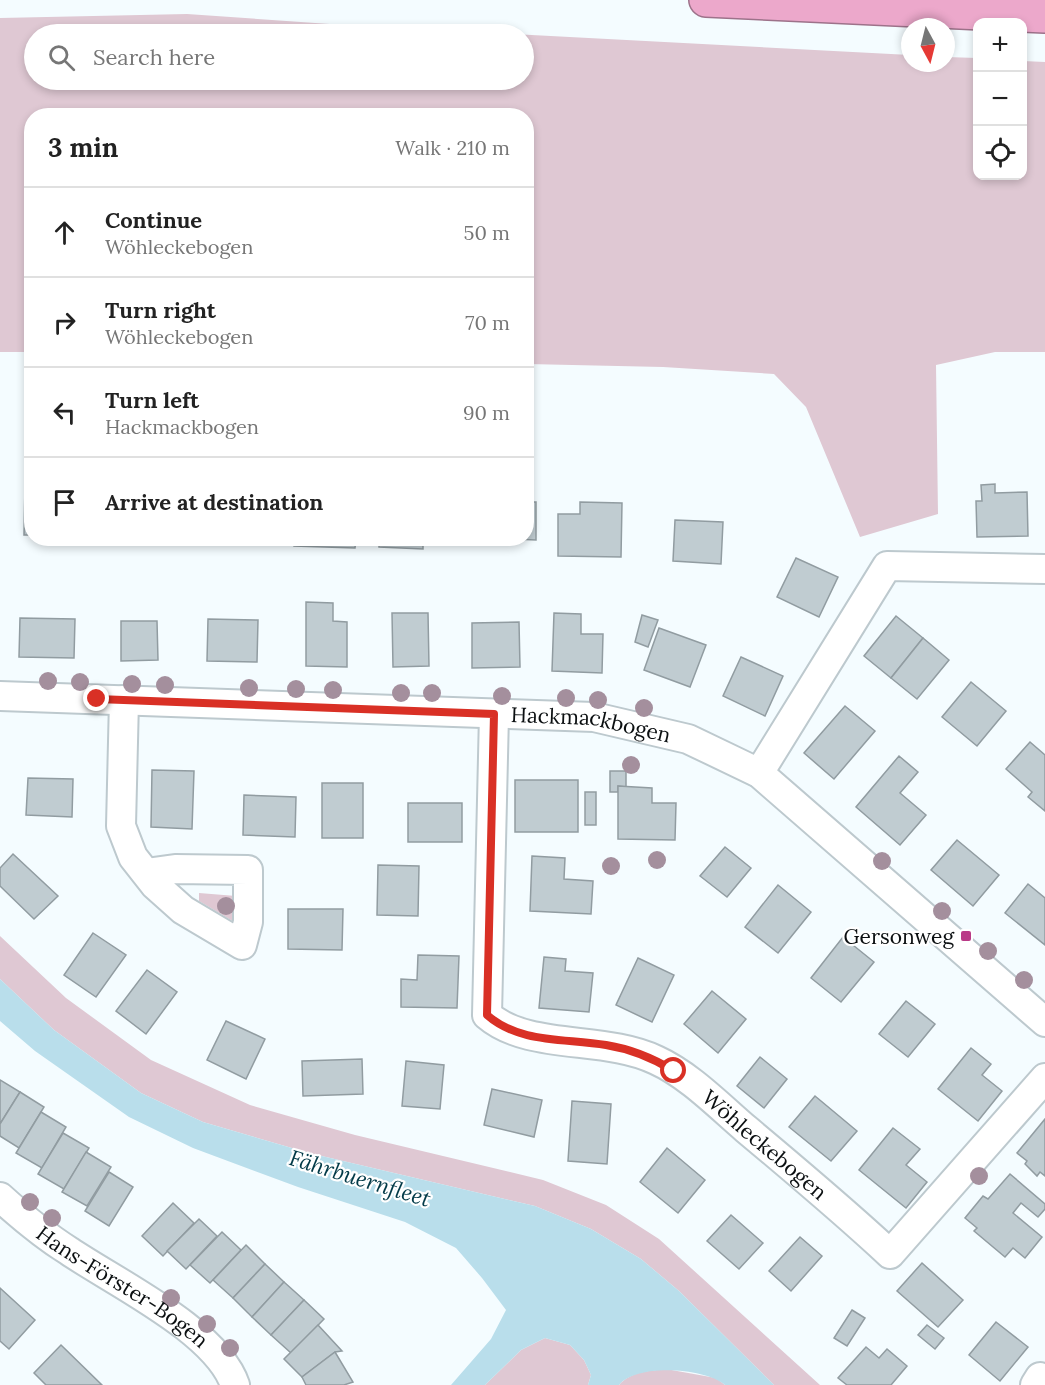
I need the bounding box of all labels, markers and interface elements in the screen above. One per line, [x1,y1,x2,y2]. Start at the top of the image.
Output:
north arrow [901,18,955,72]
map controls [973,18,1027,180]
button: + [973,18,1027,72]
search box [24,24,534,90]
icon: search [45,41,78,74]
text: Search here [93,43,215,71]
button: − [973,72,1027,126]
button: locate [973,126,1027,180]
text: 3 min [48,131,118,164]
text: Walk · 210 m [395,135,510,160]
text: Continue [105,206,202,234]
icon: ahead [48,216,81,249]
text: 50 m [464,220,510,245]
text: Wöhleckebogen [105,234,253,259]
text: Turn right [105,296,216,324]
icon: right [48,306,81,339]
text: 70 m [465,310,510,335]
text: Wöhleckebogen [105,324,253,349]
text: Turn left [105,386,199,414]
icon: left [48,396,81,429]
text: 90 m [463,400,510,425]
text: Hackmackbogen [105,414,259,439]
icon: arrive [48,486,81,519]
text: Arrive at destination [105,488,323,516]
route end [83,685,109,711]
street label: Hackmackbogen [510,701,674,748]
place label: Gersonweg [844,923,954,950]
marker: Gersonweg [959,929,973,943]
route start [660,1057,686,1083]
street label: Wöhleckebogen [697,1083,833,1205]
water label: Fährbuernfleet [286,1143,434,1213]
street label: Hans-Förster-Bogen [31,1219,215,1353]

